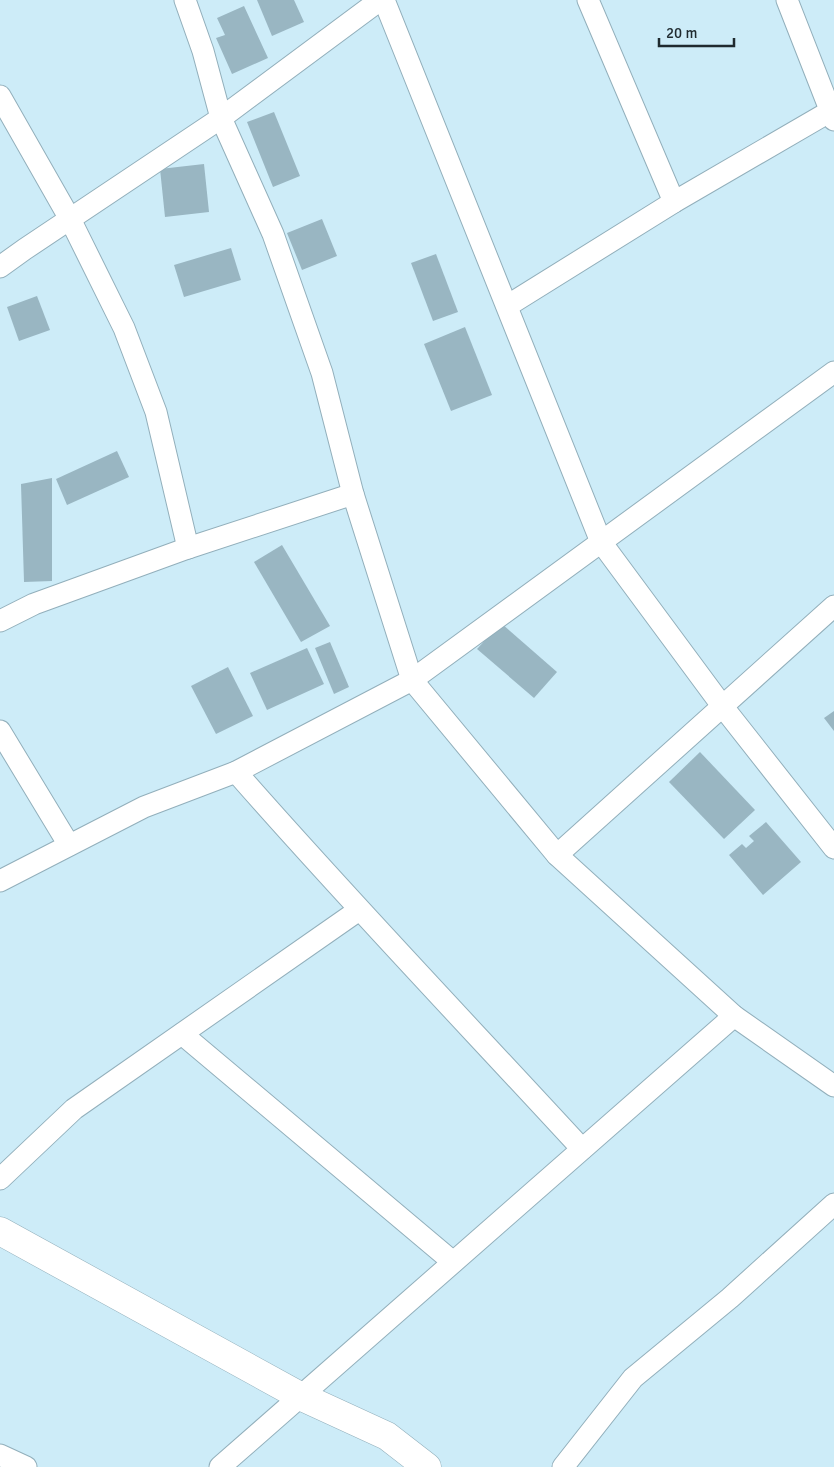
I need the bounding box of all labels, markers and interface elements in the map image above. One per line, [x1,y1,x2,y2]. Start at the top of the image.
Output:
scale bar [659,15,734,47]
text: 20 m [666,24,697,42]

